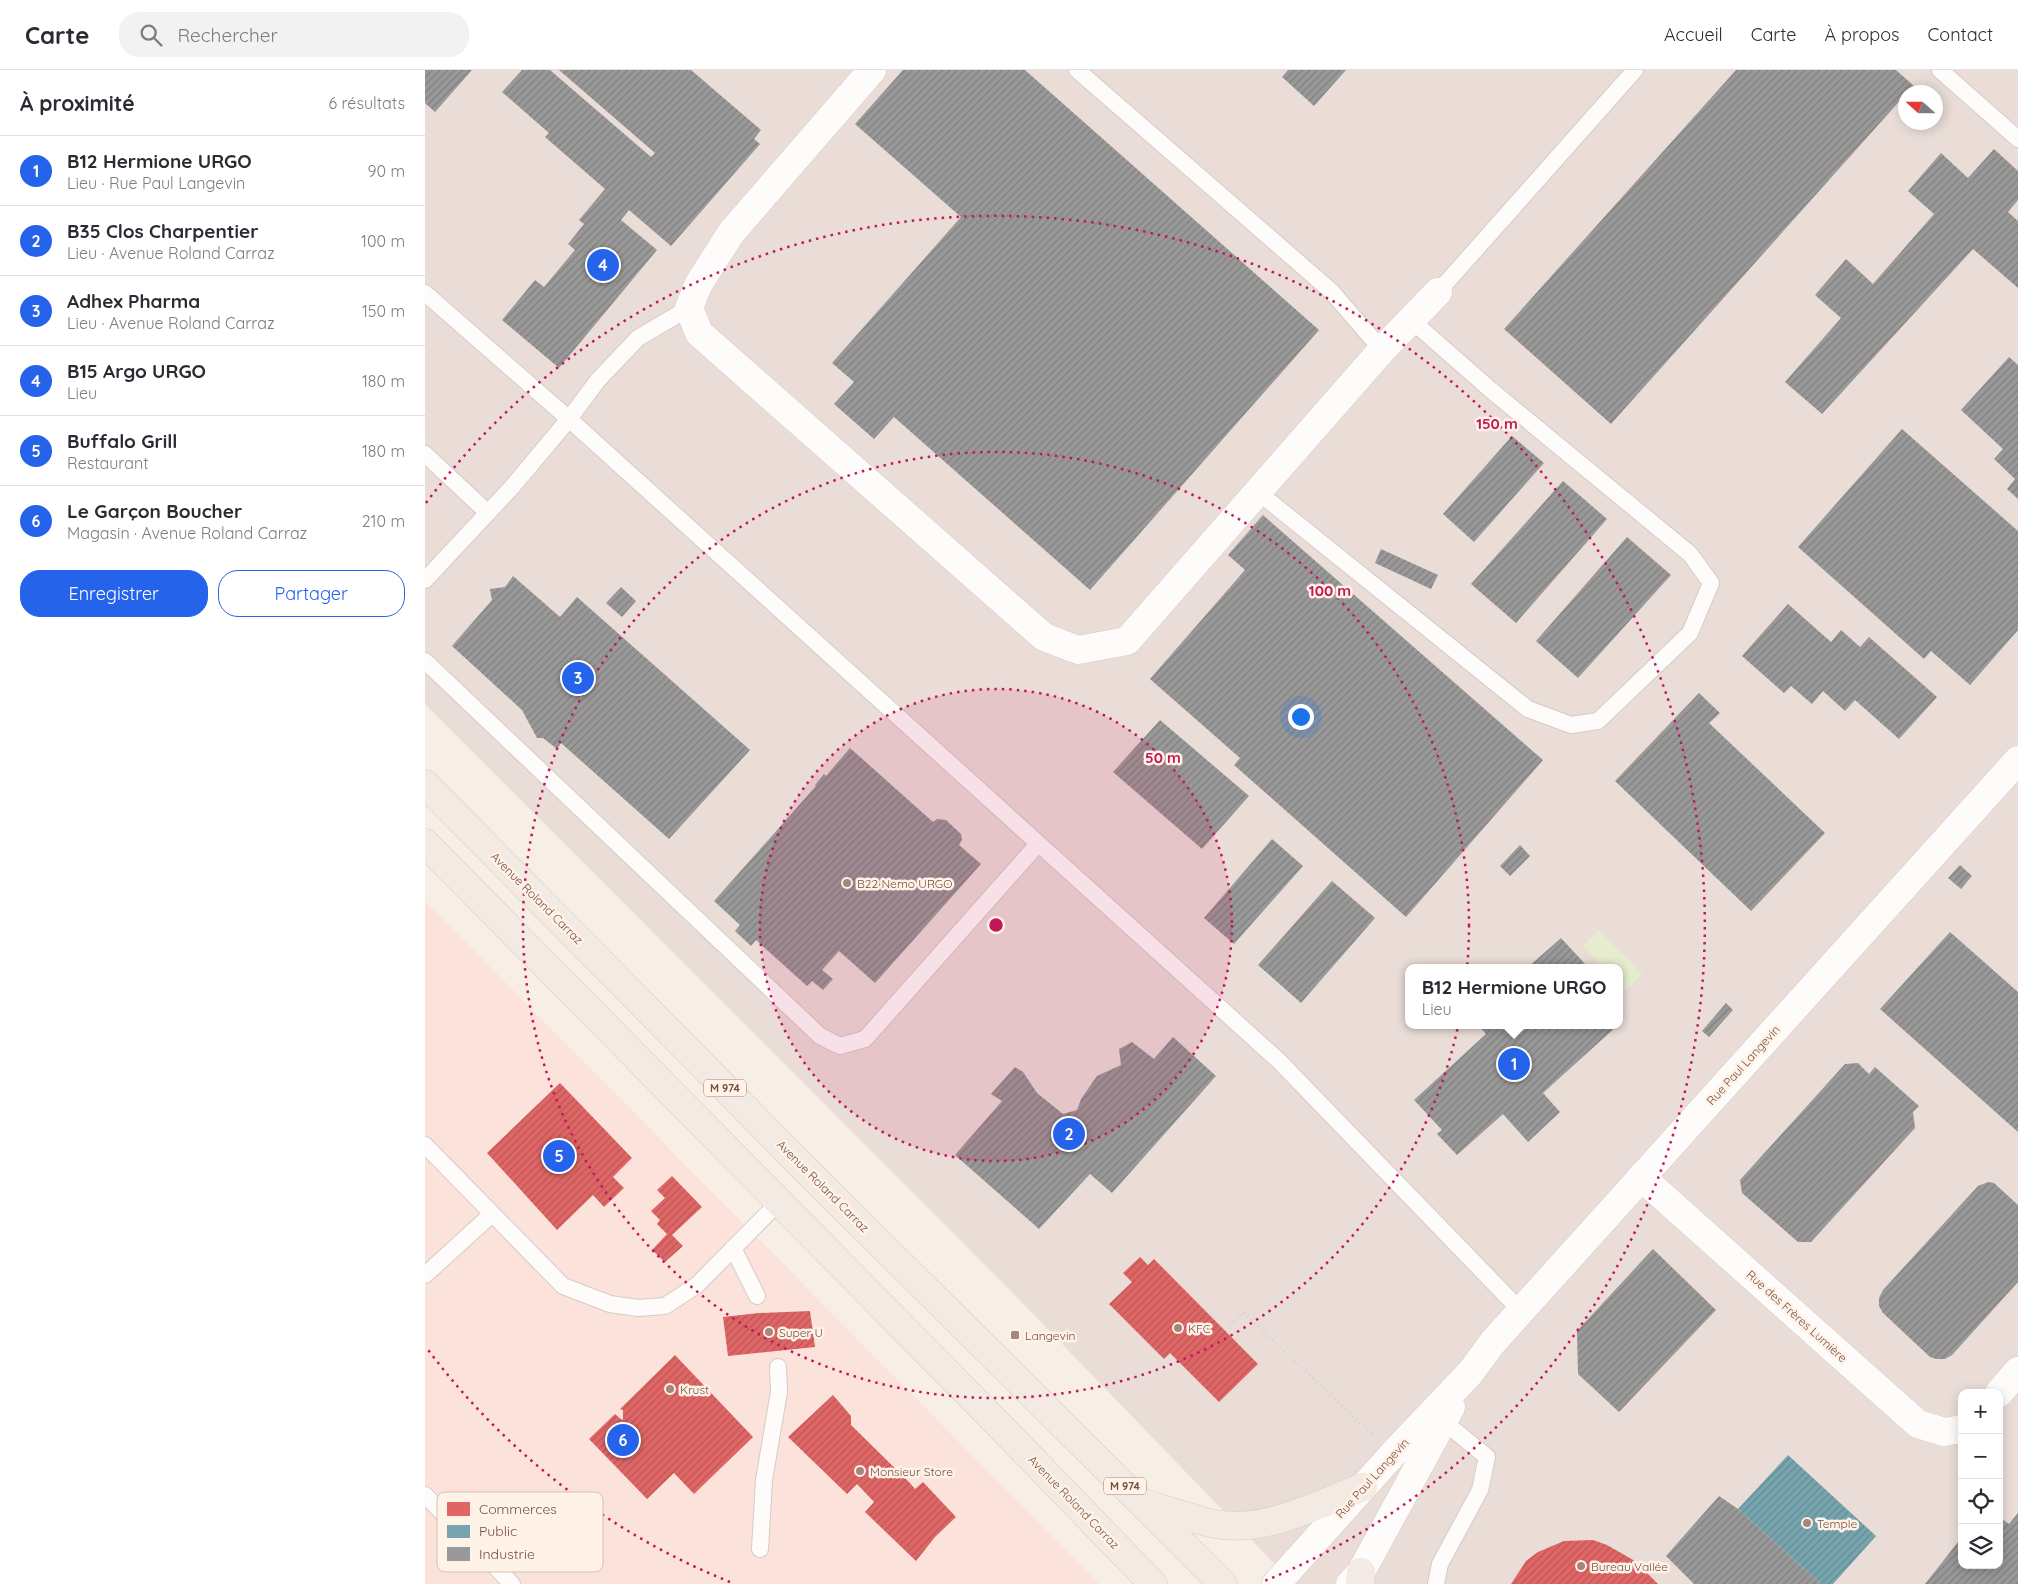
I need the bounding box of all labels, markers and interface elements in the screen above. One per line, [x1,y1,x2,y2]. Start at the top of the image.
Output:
search box [119,12,469,57]
text: Carte [25,20,89,50]
icon: search [137,21,165,49]
text: Rechercher [177,23,278,47]
text: Accueil [1664,23,1723,46]
text: Carte [1751,23,1796,46]
text: À propos [1824,23,1900,46]
text: Contact [1928,23,1993,46]
north arrow [1898,85,1943,130]
text: À proximité [20,90,135,116]
text: 6 résultats [329,93,405,113]
text: B12 Hermione URGO [67,149,252,173]
text: 1 [33,161,39,181]
text: 90 m [368,161,405,181]
text: Lieu · Rue Paul Langevin [67,173,245,193]
text: B35 Clos Charpentier [67,219,259,243]
text: 2 [31,231,41,251]
text: 100 m [361,231,405,251]
text: Lieu · Avenue Roland Carraz [67,243,275,263]
pin: 4 [587,246,619,284]
text: Adhex Pharma [67,289,200,313]
text: 3 [32,301,40,321]
text: 150 m [362,301,405,321]
text: Lieu · Avenue Roland Carraz [67,313,275,333]
text: B15 Argo URGO [67,359,206,383]
text: 4 [31,371,41,391]
text: 180 m [362,371,405,391]
text: Lieu [67,383,97,403]
text: 150 m [1476,414,1518,433]
text: Buffalo Grill [67,429,177,453]
text: 5 [31,441,41,461]
text: 180 m [362,441,405,461]
text: Restaurant [67,453,149,473]
text: Le Garçon Boucher [67,499,242,523]
text: 6 [32,511,40,531]
text: 210 m [362,511,405,531]
text: Magasin · Avenue Roland Carraz [67,523,307,543]
button: Enregistrer [20,570,208,617]
button: Partager [218,570,405,617]
text: 100 m [1309,581,1351,600]
pin: 3 [562,659,594,697]
your location [1288,704,1314,730]
text: 50 m [1145,748,1181,767]
street label: Avenue Roland Carraz [488,849,586,947]
place label: B22 Nemo URGO [857,876,952,891]
marker: B22 Nemo URGO [841,877,853,889]
centre of rings [987,916,1005,934]
popup [1405,964,1623,1029]
text: B12 Hermione URGO [1422,975,1606,999]
text: Lieu [1422,999,1452,1019]
street label: Rue Paul Langevin [1703,1022,1783,1108]
pin: 1 [1498,1045,1530,1083]
road number: M 974 [704,1080,746,1096]
pin: 2 [1053,1115,1085,1153]
pin: 5 [543,1137,575,1175]
street label: Avenue Roland Carraz [774,1137,872,1235]
street label: Rue des Frères Lumière [1744,1267,1851,1365]
place label: KFC [1188,1321,1211,1336]
marker: KFC [1172,1322,1184,1334]
place label: Super U [779,1325,823,1340]
marker: Super U [763,1326,775,1338]
place label: Langevin [1025,1328,1075,1343]
marker: Langevin [1009,1329,1021,1341]
place label: Krust [680,1382,709,1397]
marker: Krust [664,1383,676,1395]
map controls [1958,1389,2003,1569]
button: + [1958,1389,2003,1434]
pin: 6 [607,1421,639,1459]
button: − [1958,1434,2003,1479]
street label: Rue Paul Langevin [1332,1435,1412,1521]
street label: Avenue Roland Carraz [1025,1452,1123,1552]
place label: Monsieur Store [870,1464,953,1479]
marker: Monsieur Store [854,1465,866,1477]
road number: M 974 [1104,1478,1146,1494]
button: locate [1958,1479,2003,1524]
legend [437,1492,603,1572]
text: Commerces [479,1500,557,1518]
place label: Temple [1817,1516,1857,1531]
marker: Temple [1801,1517,1813,1529]
text: Public [479,1522,517,1540]
button: layers [1958,1524,2003,1569]
text: Industrie [479,1545,535,1563]
place label: Bureau Vallée [1591,1559,1668,1574]
marker: Bureau Vallée [1575,1560,1587,1572]

